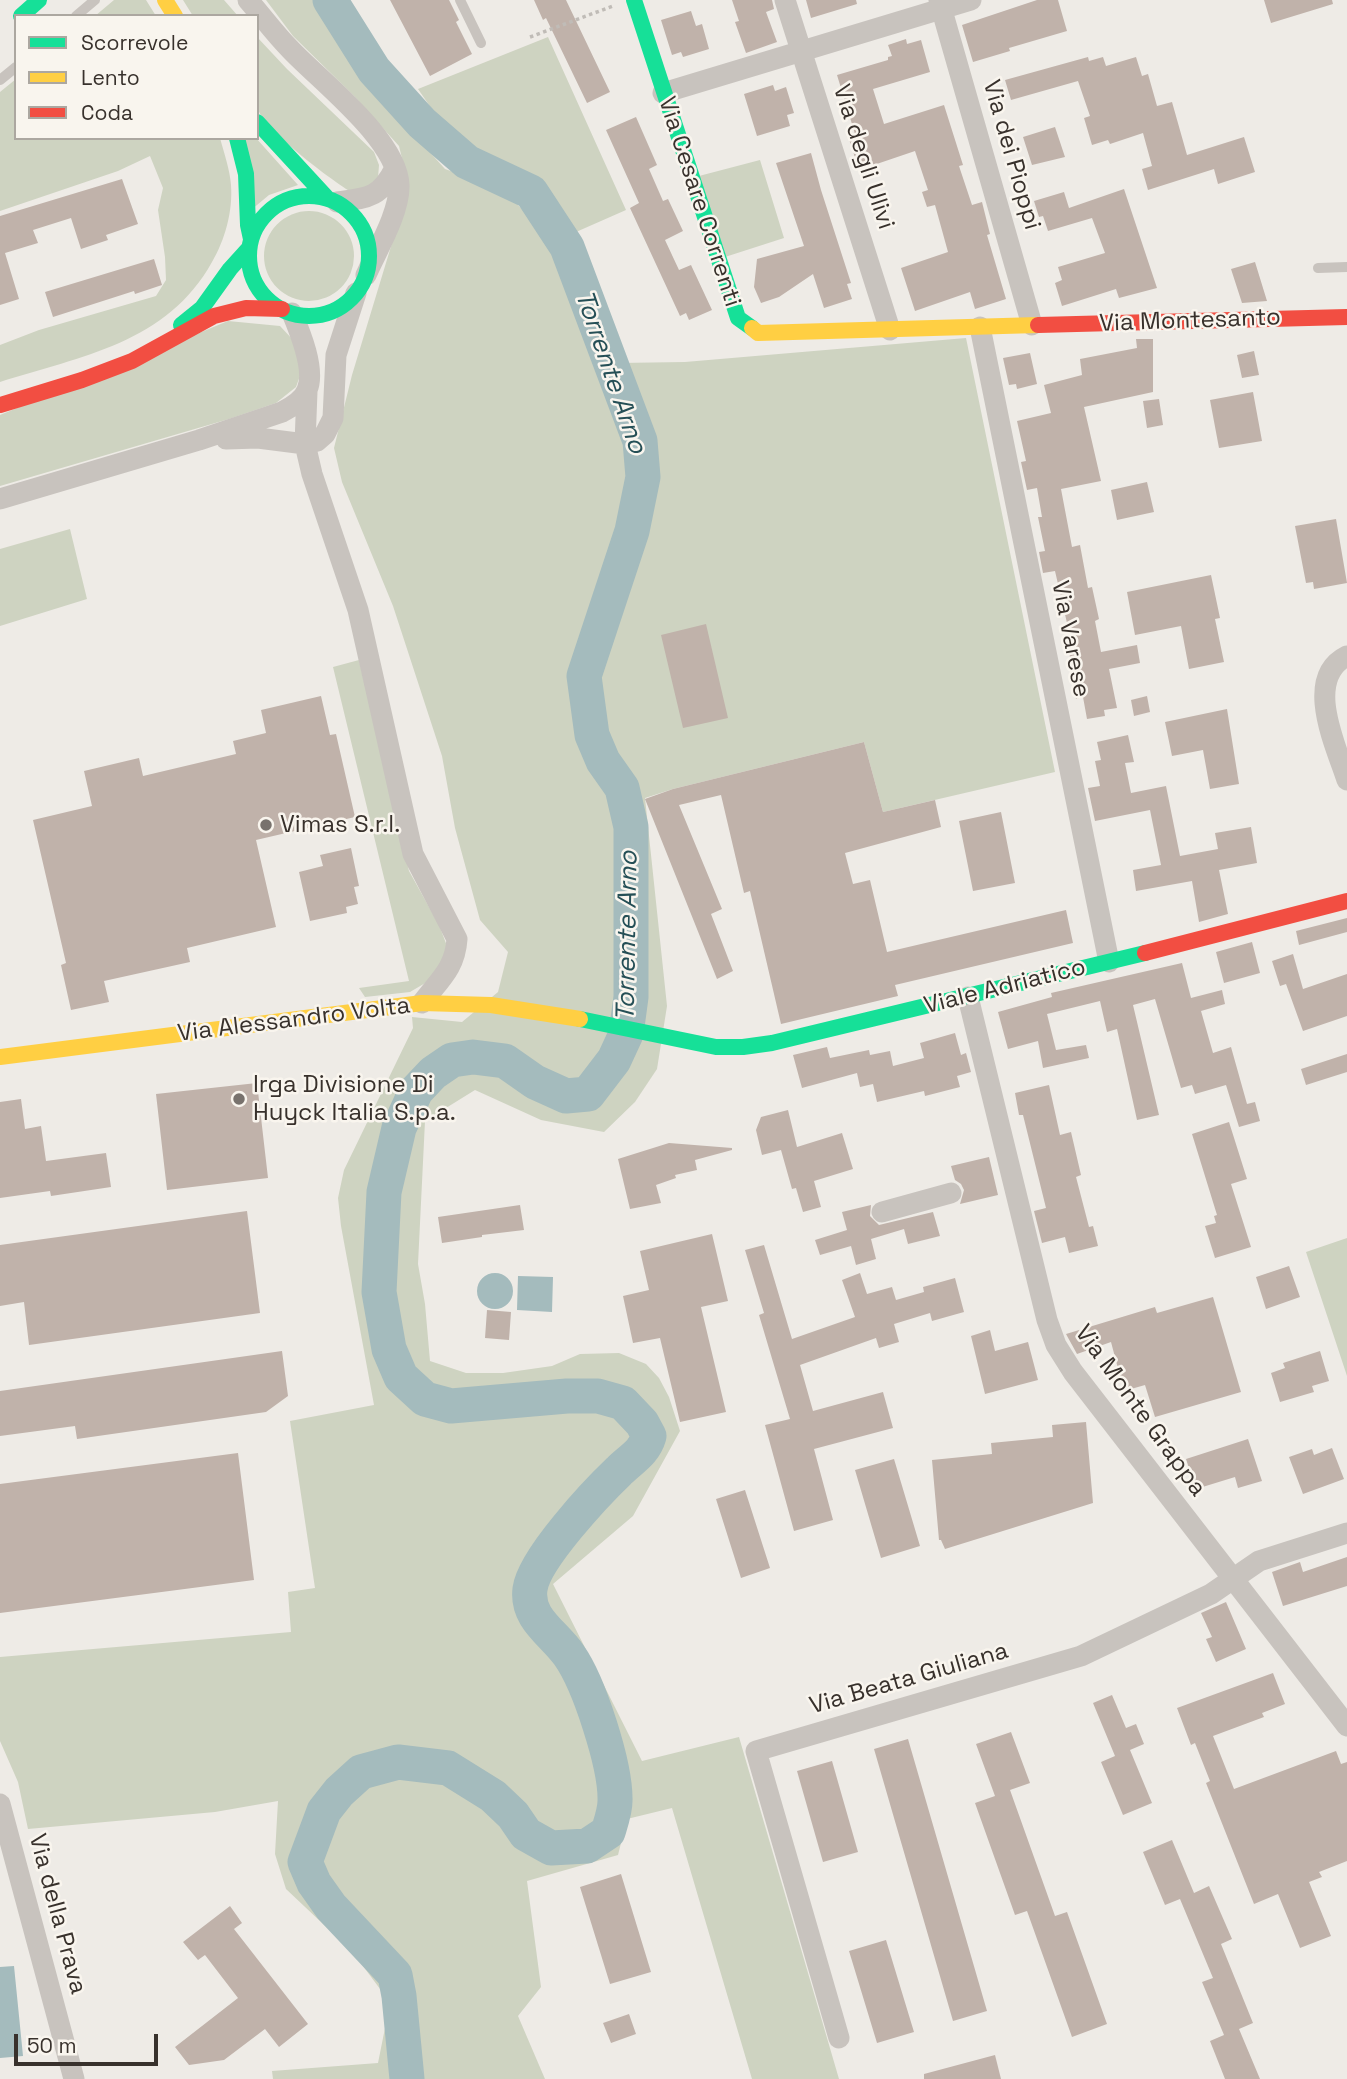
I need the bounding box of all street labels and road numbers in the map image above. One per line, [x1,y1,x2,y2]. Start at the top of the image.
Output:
street label: Via dei Pioppi [976,77,1046,233]
street label: Via degli Ulivi [826,81,900,233]
street label: Via Cesare Correnti [651,93,747,311]
street label: Via Montesanto [1099,303,1281,339]
street label: Via Varese [1045,578,1095,700]
street label: Viale Adriatico [921,953,1089,1021]
street label: Via Alessandro Volta [176,991,412,1049]
street label: Via Monte Grappa [1068,1320,1212,1502]
street label: Via Beata Giuliana [806,1637,1012,1721]
street label: Via della Prava [22,1831,92,1997]

